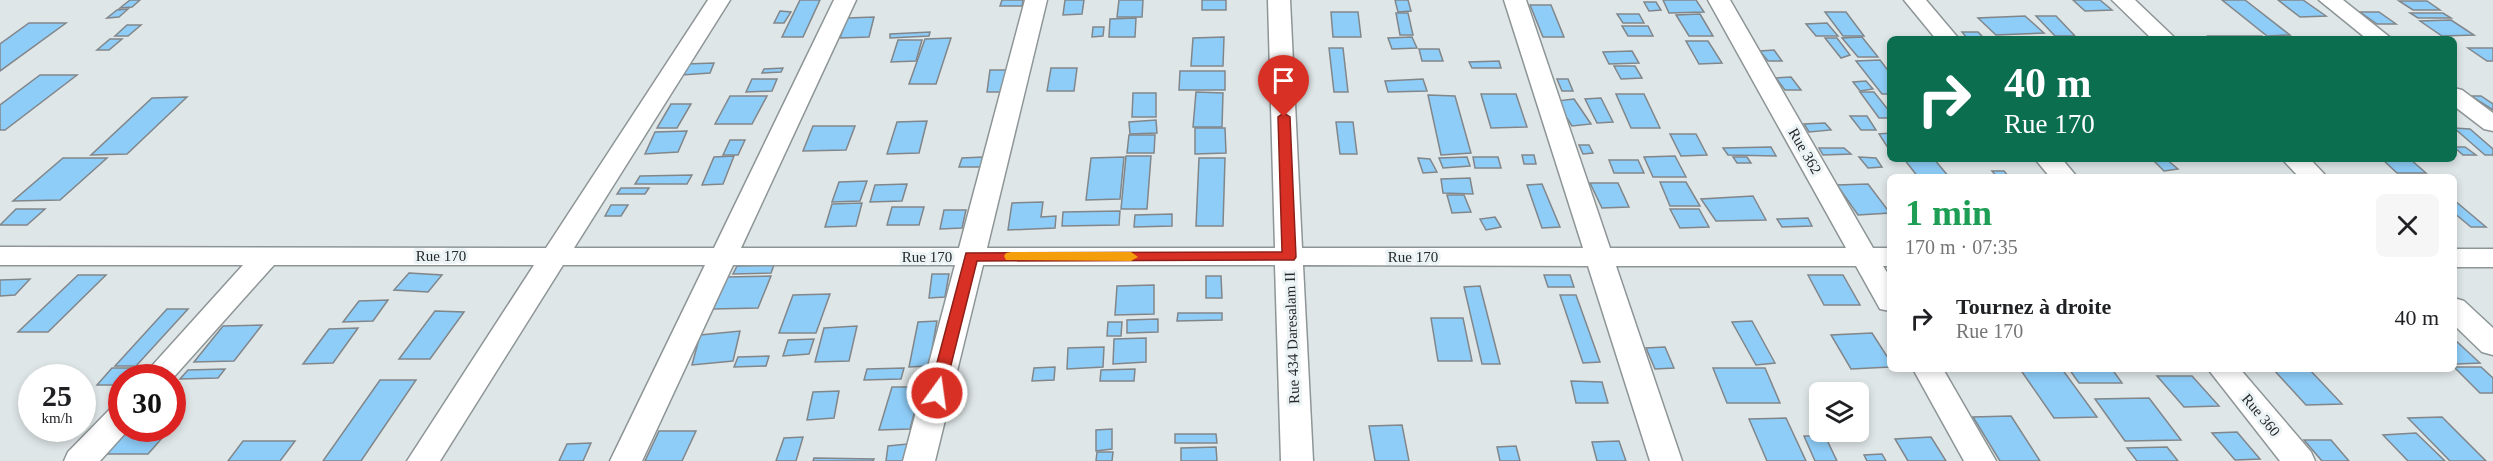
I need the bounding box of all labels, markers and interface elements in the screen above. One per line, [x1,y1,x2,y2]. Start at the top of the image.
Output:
pin [1258,55,1309,117]
icon: right [1905,60,1983,138]
text: 40 m [2004,60,2092,106]
icon: arrive [1267,64,1300,97]
text: Rue 170 [2004,109,2095,139]
street label: Rue 362 [1785,125,1825,177]
text: 1 min [1905,193,1992,233]
button: close [2376,194,2439,257]
text: 170 m · 07:35 [1905,236,2018,258]
street label: Rue 170 [416,248,466,264]
street label: Rue 170 [902,249,952,265]
street label: Rue 170 [1388,249,1438,265]
street label: Rue 434 Daresalam II [1282,272,1302,404]
text: Tournez à droite [1956,294,2111,319]
icon: right [1905,302,1938,335]
text: 40 m [2394,305,2439,330]
text: Rue 170 [1956,320,2023,342]
position arrow [905,361,969,425]
speed limit sign: 30 [108,364,186,442]
text: 25 [42,379,72,412]
map controls [1809,382,1869,442]
button: layers [1809,382,1869,442]
street label: Rue 360 [2239,391,2283,439]
text: km/h [42,410,72,426]

